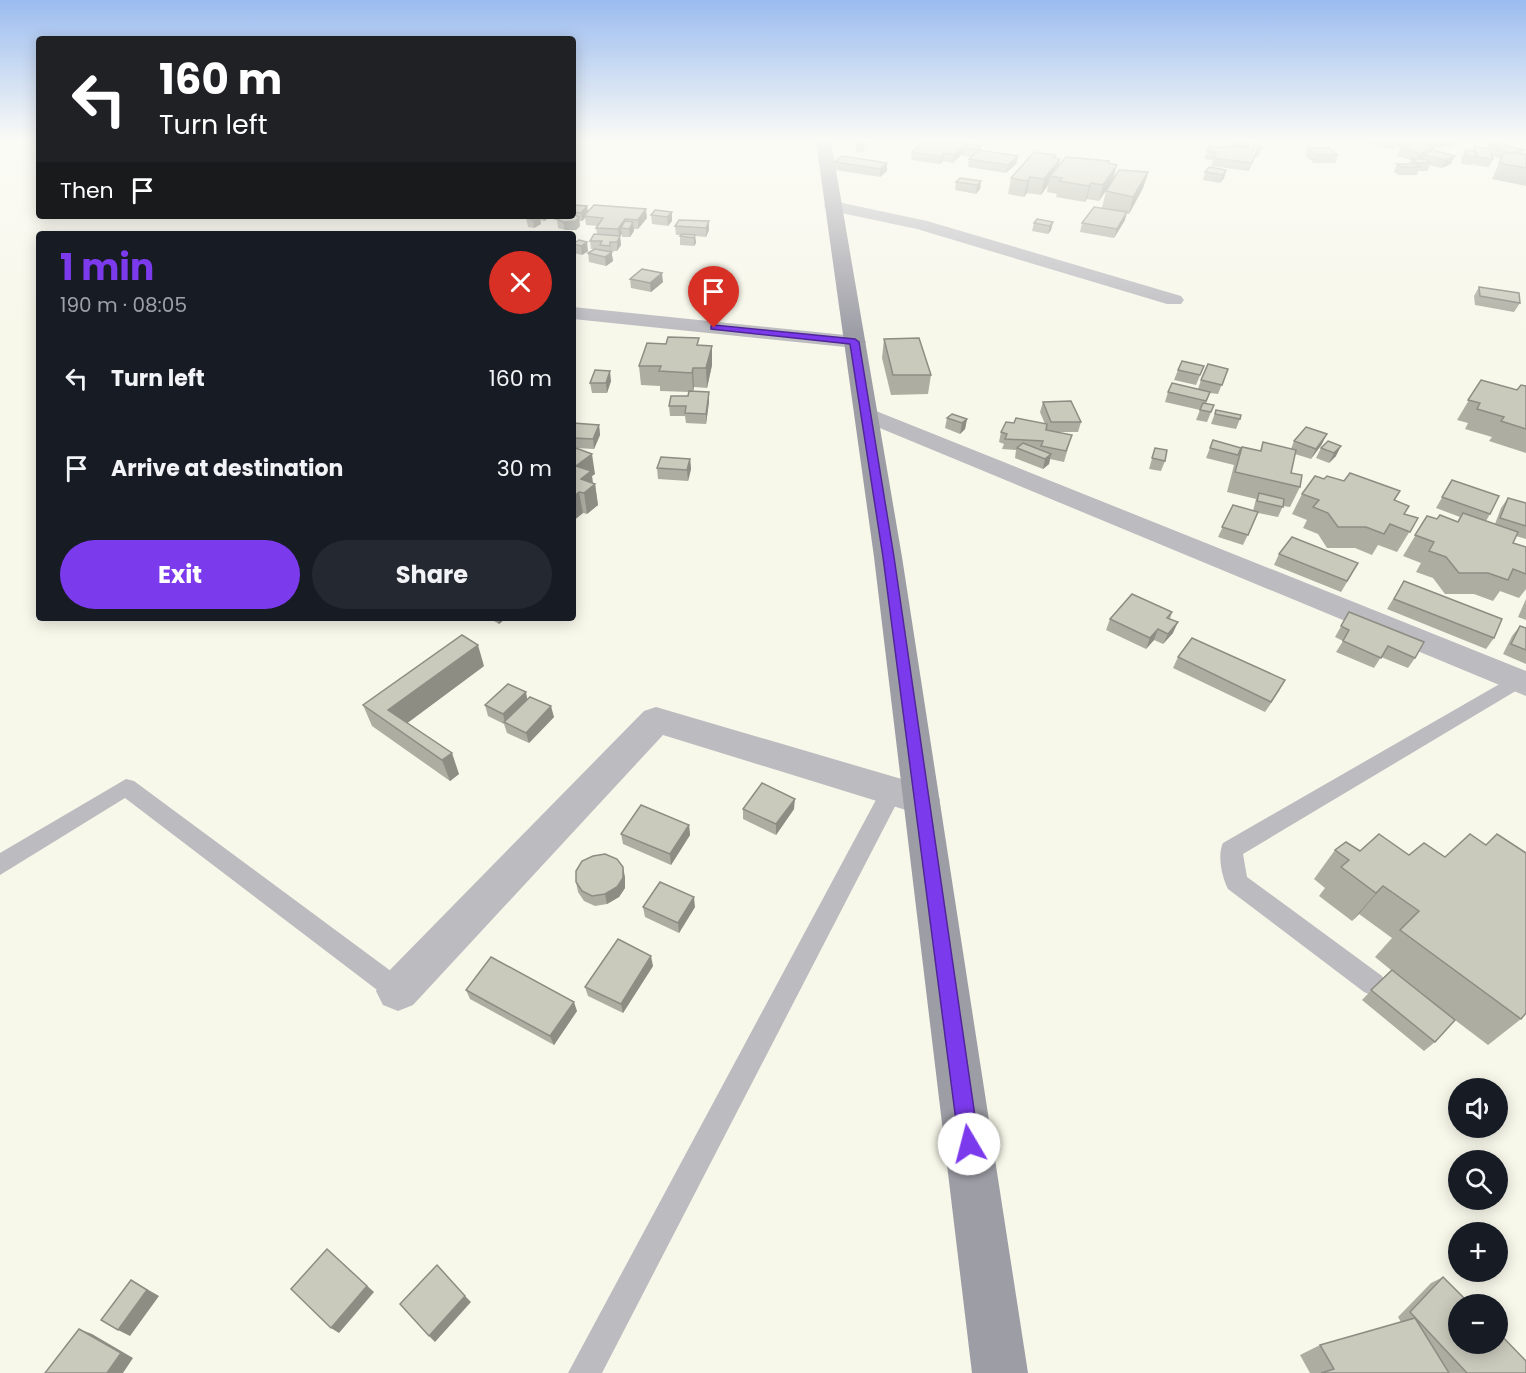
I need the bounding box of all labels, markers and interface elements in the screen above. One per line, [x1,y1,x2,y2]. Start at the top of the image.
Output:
text: 160 m [159,50,282,109]
icon: left [60,60,138,138]
text: Turn left [159,106,268,143]
icon: arrive [126,174,159,207]
text: Then [60,175,114,206]
text: 1 min [60,242,154,293]
button: close [489,251,552,314]
pin [688,266,739,328]
icon: arrive [697,275,730,308]
text: 190 m · 08:05 [60,291,187,319]
icon: left [60,362,93,395]
text: Turn left [111,363,205,394]
text: 160 m [489,363,552,394]
icon: arrive [60,452,93,485]
text: Arrive at destination [111,453,343,484]
text: 30 m [497,453,552,484]
button: Exit [60,540,300,609]
button: Share [312,540,552,609]
map controls [1448,1078,1508,1354]
button: sound [1448,1078,1508,1138]
position arrow [937,1112,1001,1176]
button: search [1448,1150,1508,1210]
button: + [1448,1222,1508,1282]
button: − [1448,1294,1508,1354]

